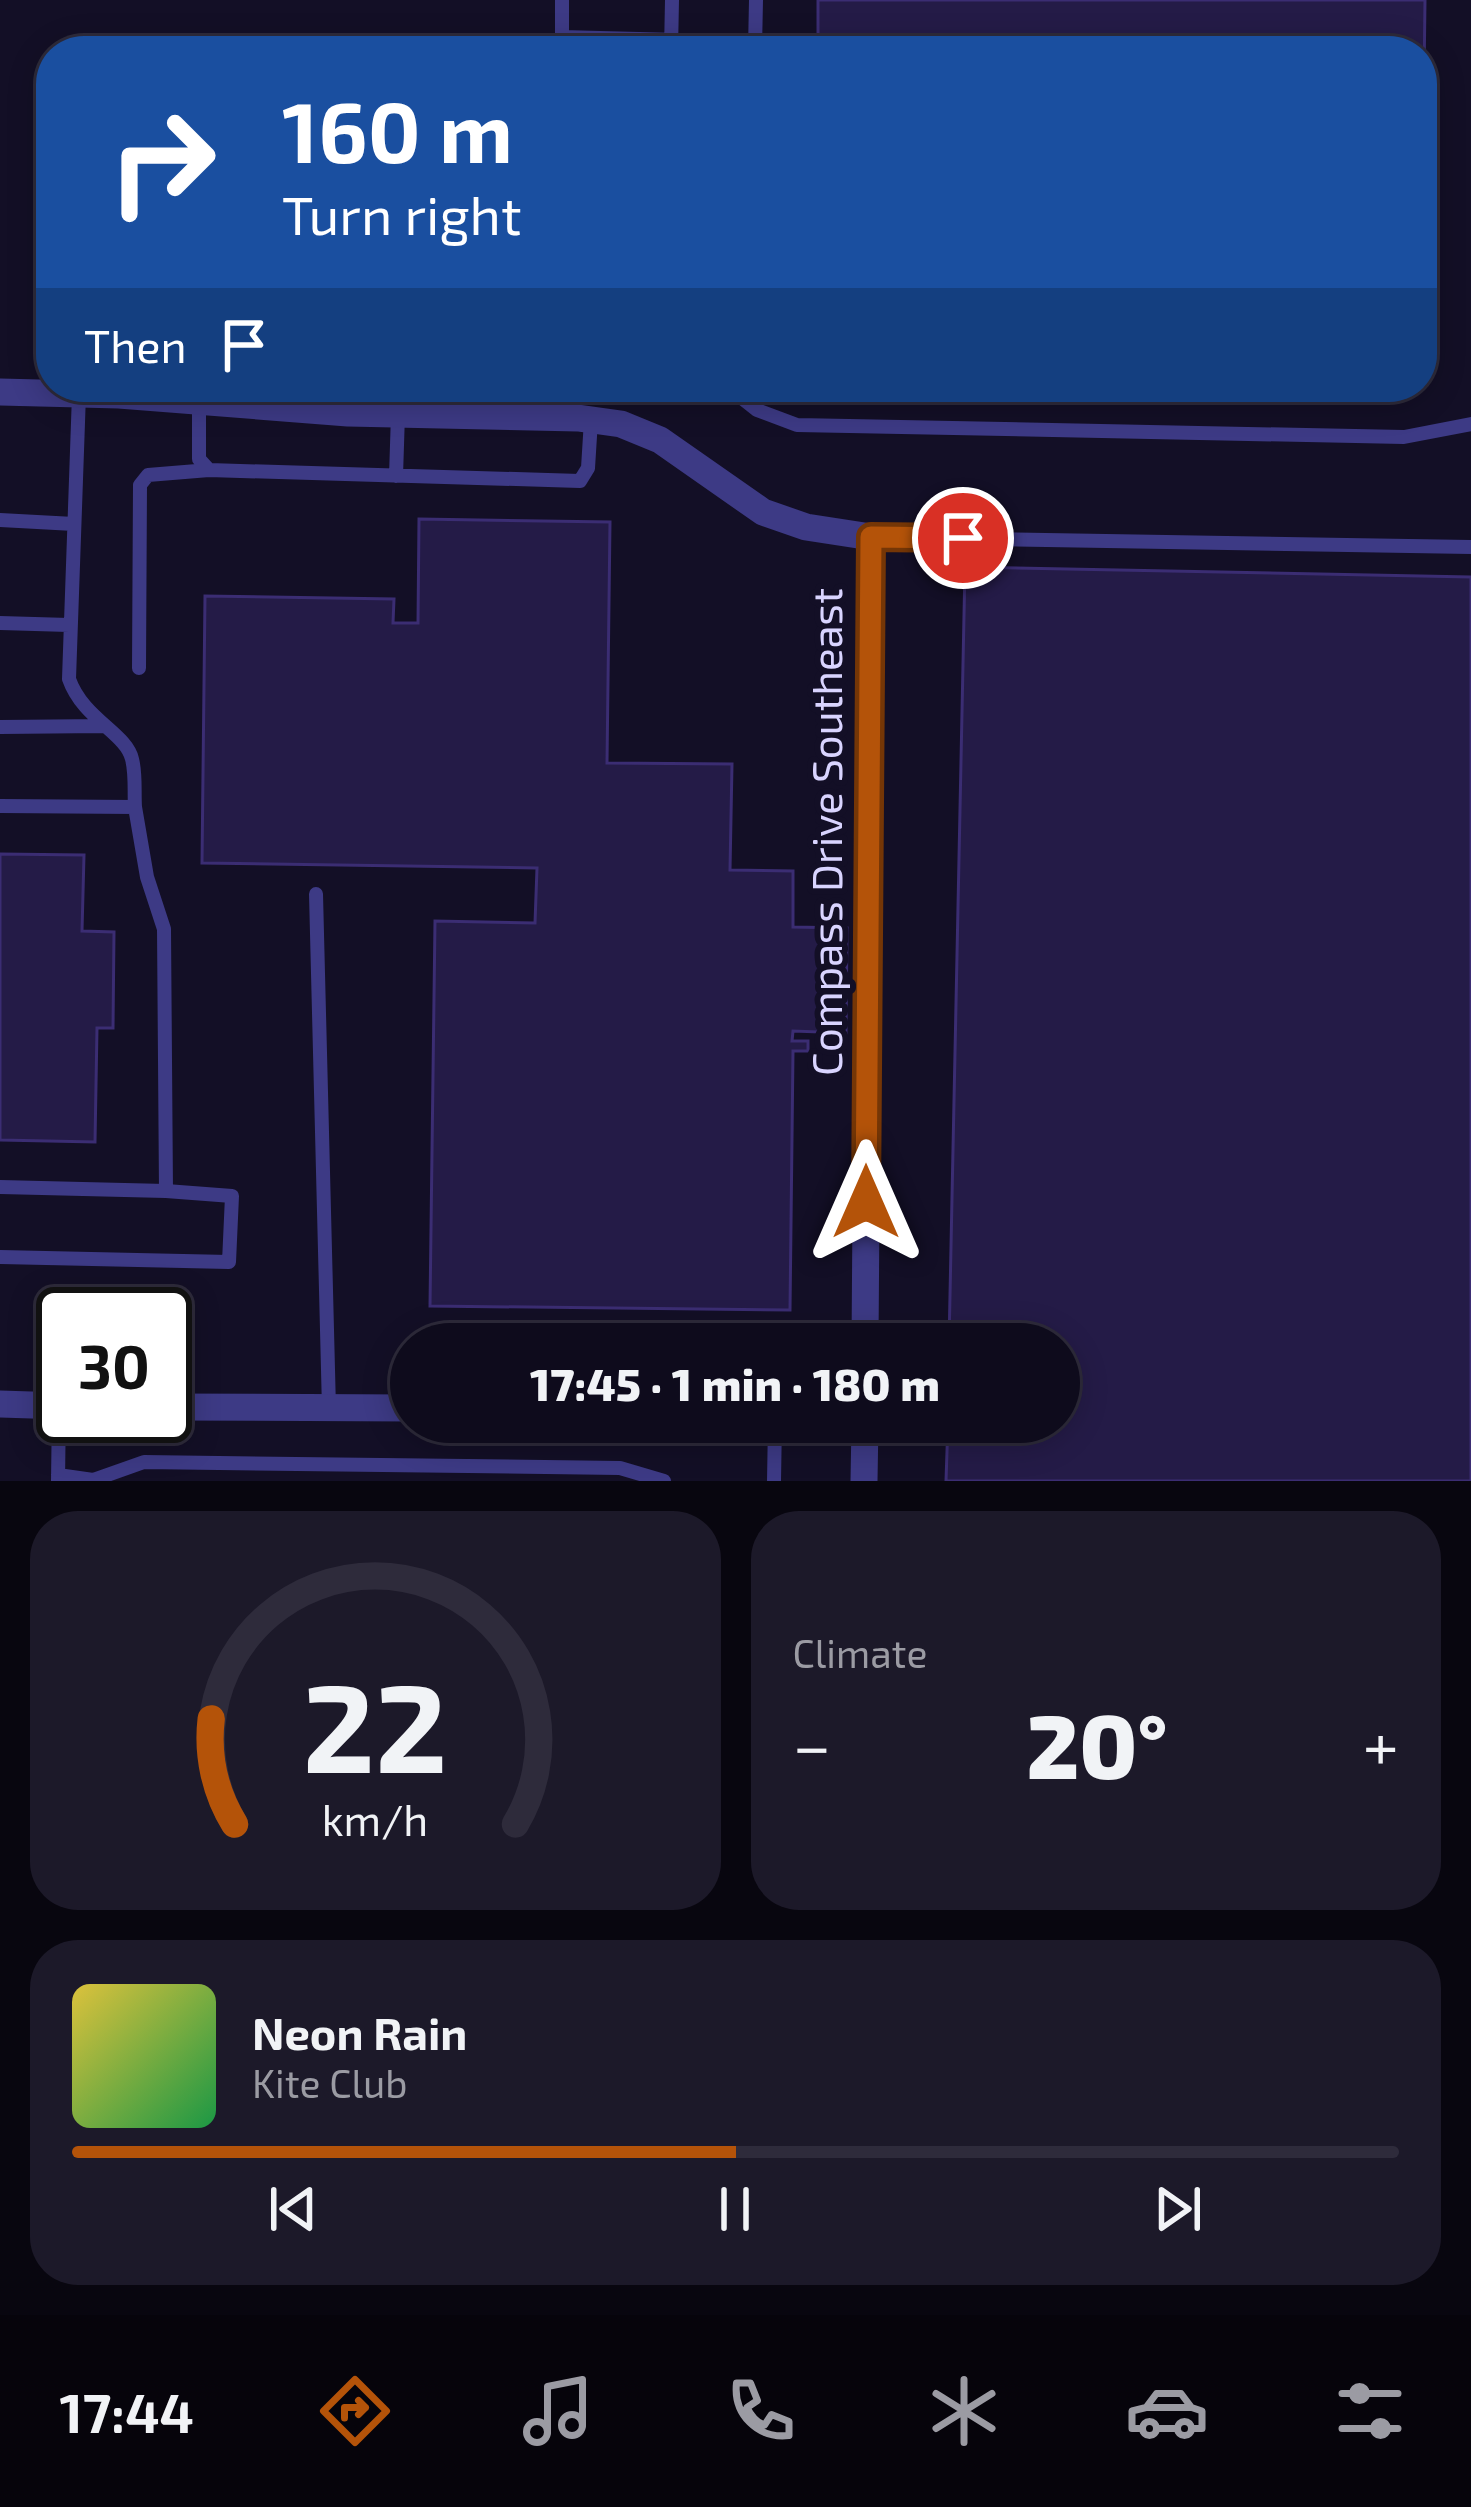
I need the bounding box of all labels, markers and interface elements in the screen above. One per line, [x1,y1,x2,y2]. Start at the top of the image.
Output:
text: 160 m [282,79,513,180]
icon: right [84,84,240,240]
text: Turn right [282,181,522,246]
icon: arrive [211,312,277,378]
text: Then [84,318,187,372]
pin [912,487,1014,589]
icon: arrive [930,505,996,571]
street label: Compass Drive Southeast [800,588,850,1076]
position arrow [803,1139,929,1265]
speed limit sign: 30 [36,1287,192,1443]
text: 17:45 · 1 min · 180 m [530,1356,940,1410]
text: Climate [793,1629,927,1676]
text: 22 [303,1648,448,1798]
text: 20° [1026,1689,1168,1797]
text: − [793,1704,831,1783]
text: + [1363,1704,1399,1783]
text: km/h [322,1792,428,1844]
text: Neon Rain [252,2005,467,2059]
text: Kite Club [252,2059,408,2106]
icon: previous [260,2176,326,2242]
icon: pause [702,2176,768,2242]
icon: next [1145,2176,1211,2242]
icon: directions [313,2369,397,2453]
icon: music [516,2369,600,2453]
icon: phone [719,2369,803,2453]
icon: climate [922,2369,1006,2453]
icon: car [1125,2369,1209,2453]
icon: filters [1328,2369,1412,2453]
text: 17:44 [59,2379,194,2444]

